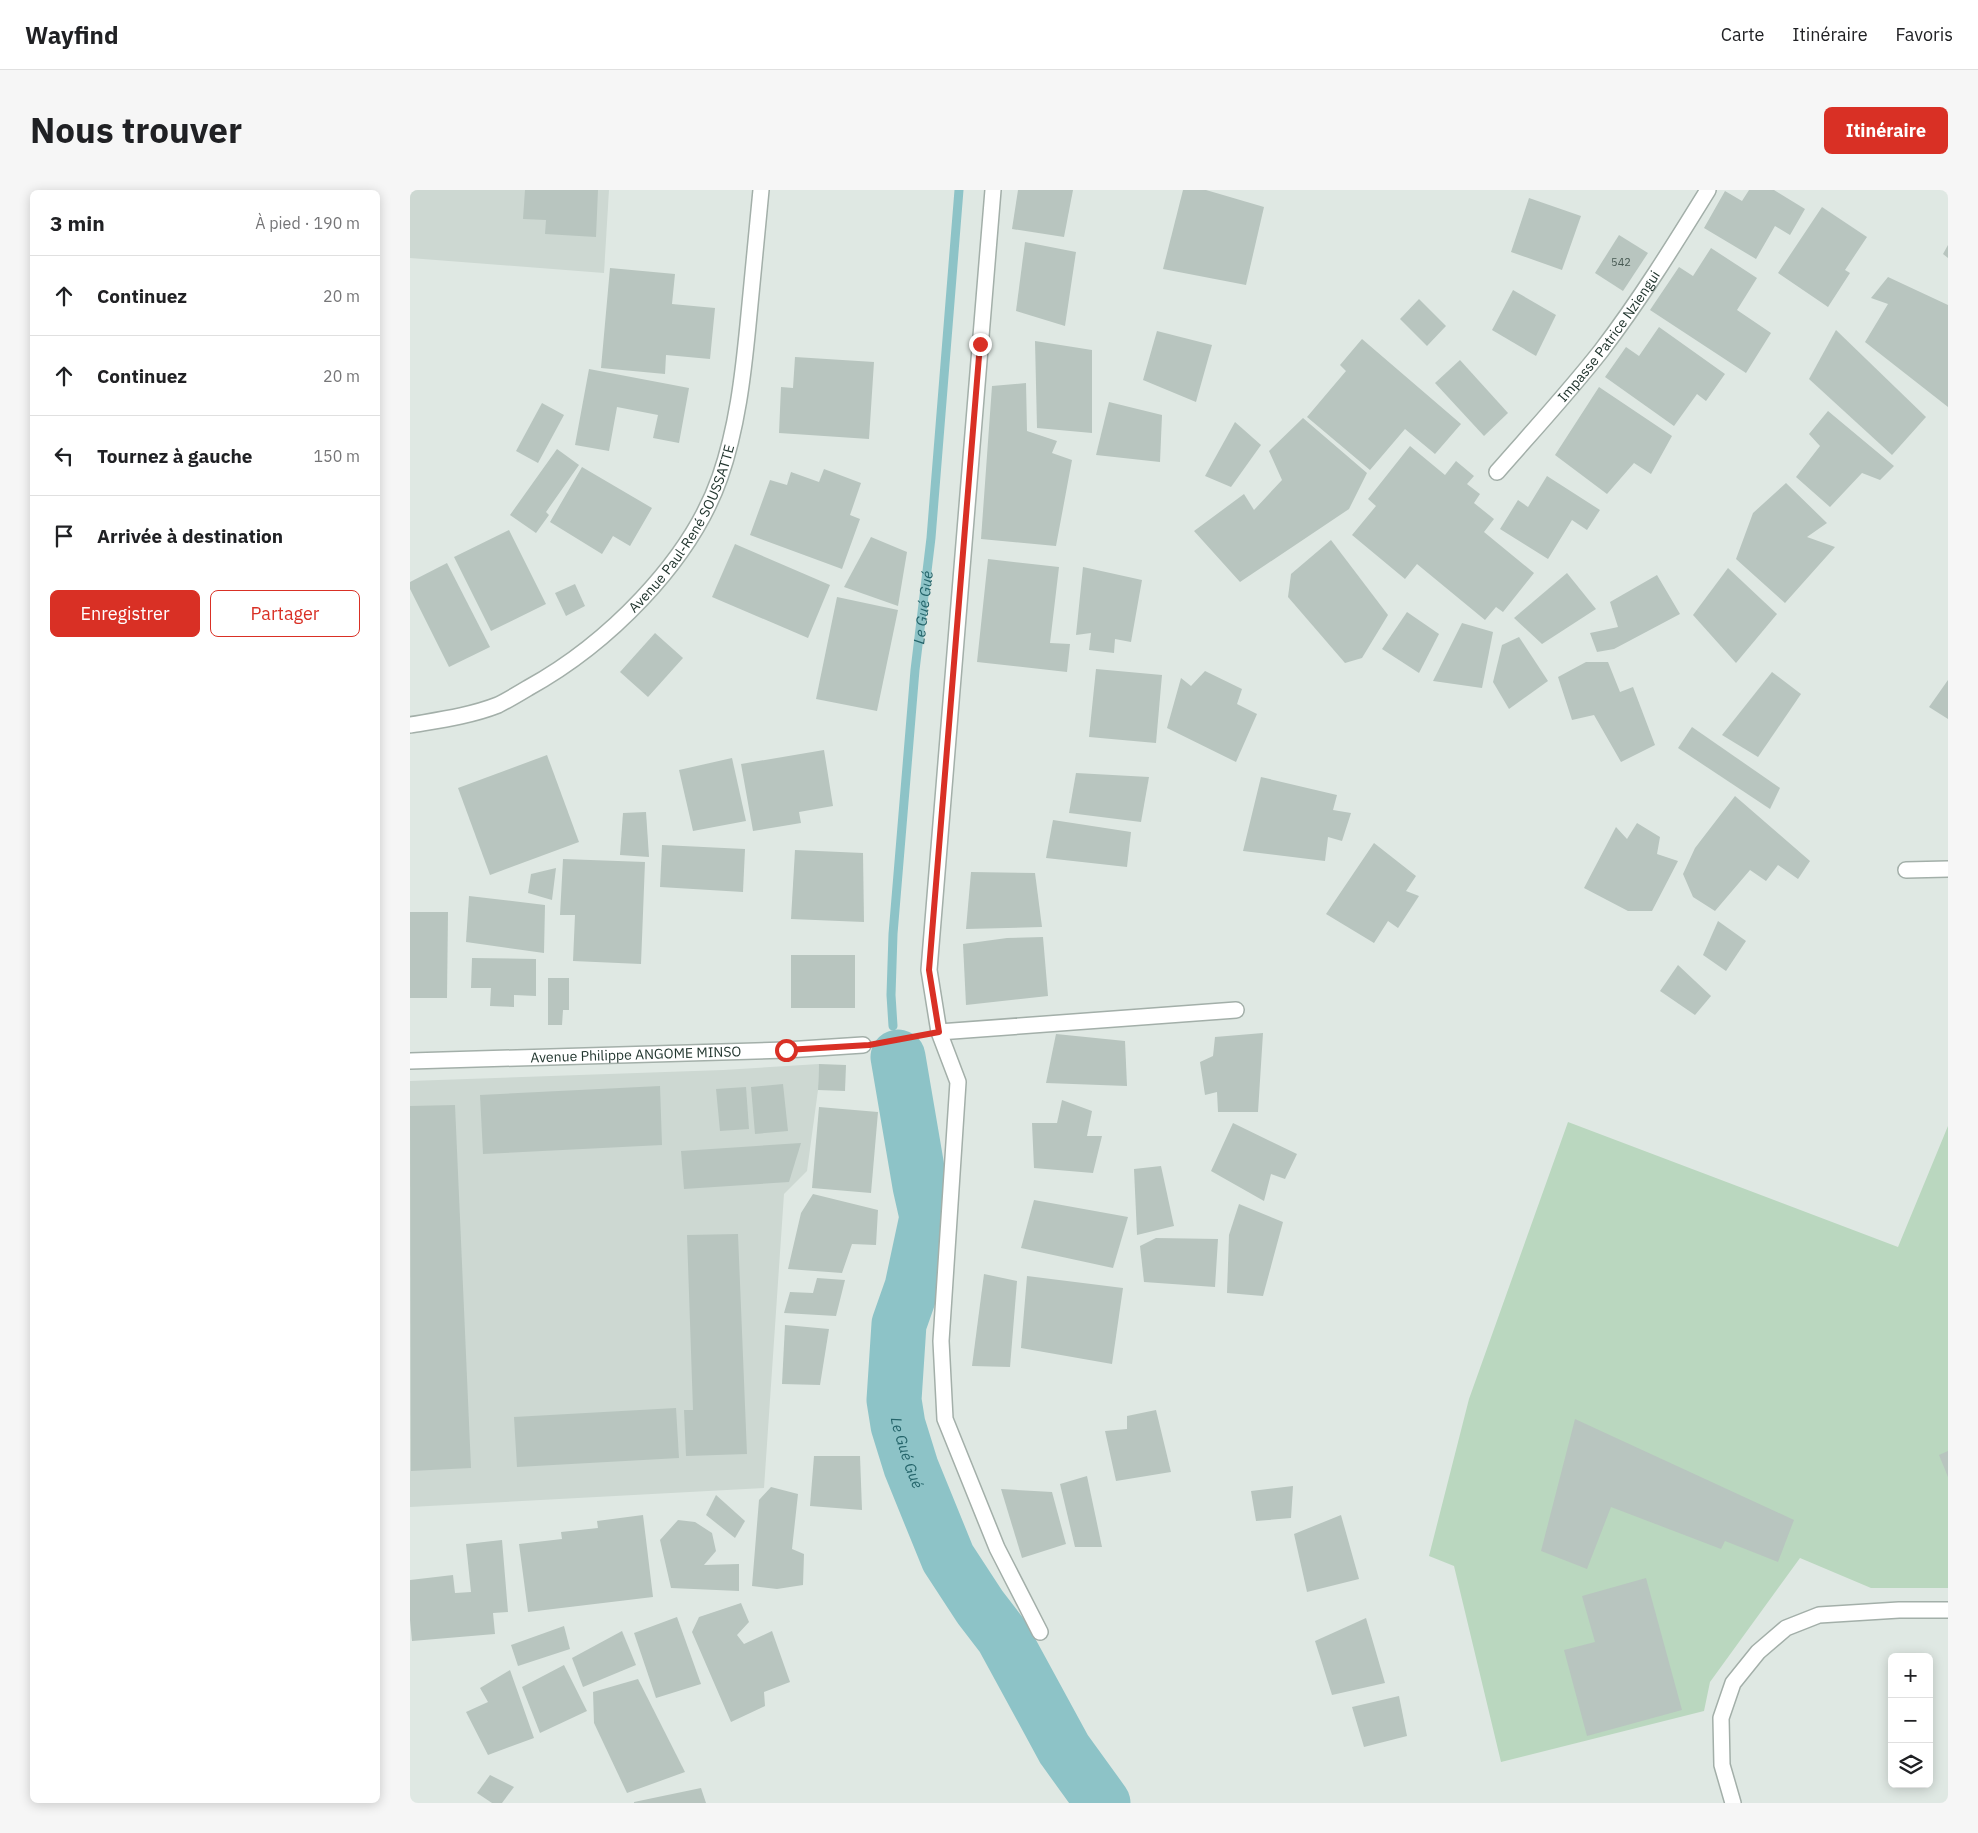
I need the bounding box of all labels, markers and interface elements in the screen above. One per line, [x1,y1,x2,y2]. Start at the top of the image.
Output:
text: Wayfind [25,19,118,51]
text: Carte [1721,23,1764,46]
text: Itinéraire [1792,23,1868,46]
text: Favoris [1896,23,1953,46]
text: Nous trouver [30,107,242,153]
button: Itinéraire [1824,107,1948,154]
text: 3 min [50,209,105,237]
text: À pied · 190 m [255,213,360,233]
house number: 542 [1611,255,1631,269]
street label: Impasse Patrice Nziengui [1554,267,1664,406]
icon: ahead [50,282,78,310]
text: Continuez [97,284,187,308]
text: 20 m [323,286,360,306]
route end [969,333,992,356]
icon: ahead [50,362,78,390]
text: Continuez [97,364,187,388]
text: 20 m [323,366,360,386]
icon: left [50,442,78,470]
street label: Avenue Paul-René SOUSSATTE [625,442,738,616]
text: Tournez à gauche [97,444,253,468]
text: 150 m [313,446,360,466]
icon: arrive [50,522,78,550]
text: Arrivée à destination [97,524,283,548]
water label: Le Gué Gué [909,569,936,645]
button: Enregistrer [50,590,200,637]
button: Partager [210,590,360,637]
route start [775,1039,798,1062]
street label: Avenue Philippe ANGOME MINSO [530,1042,742,1066]
water label: Le Gué Gué [887,1416,928,1491]
map controls [1888,1653,1933,1788]
button: + [1888,1653,1933,1698]
button: − [1888,1698,1933,1743]
button: layers [1888,1743,1933,1788]

